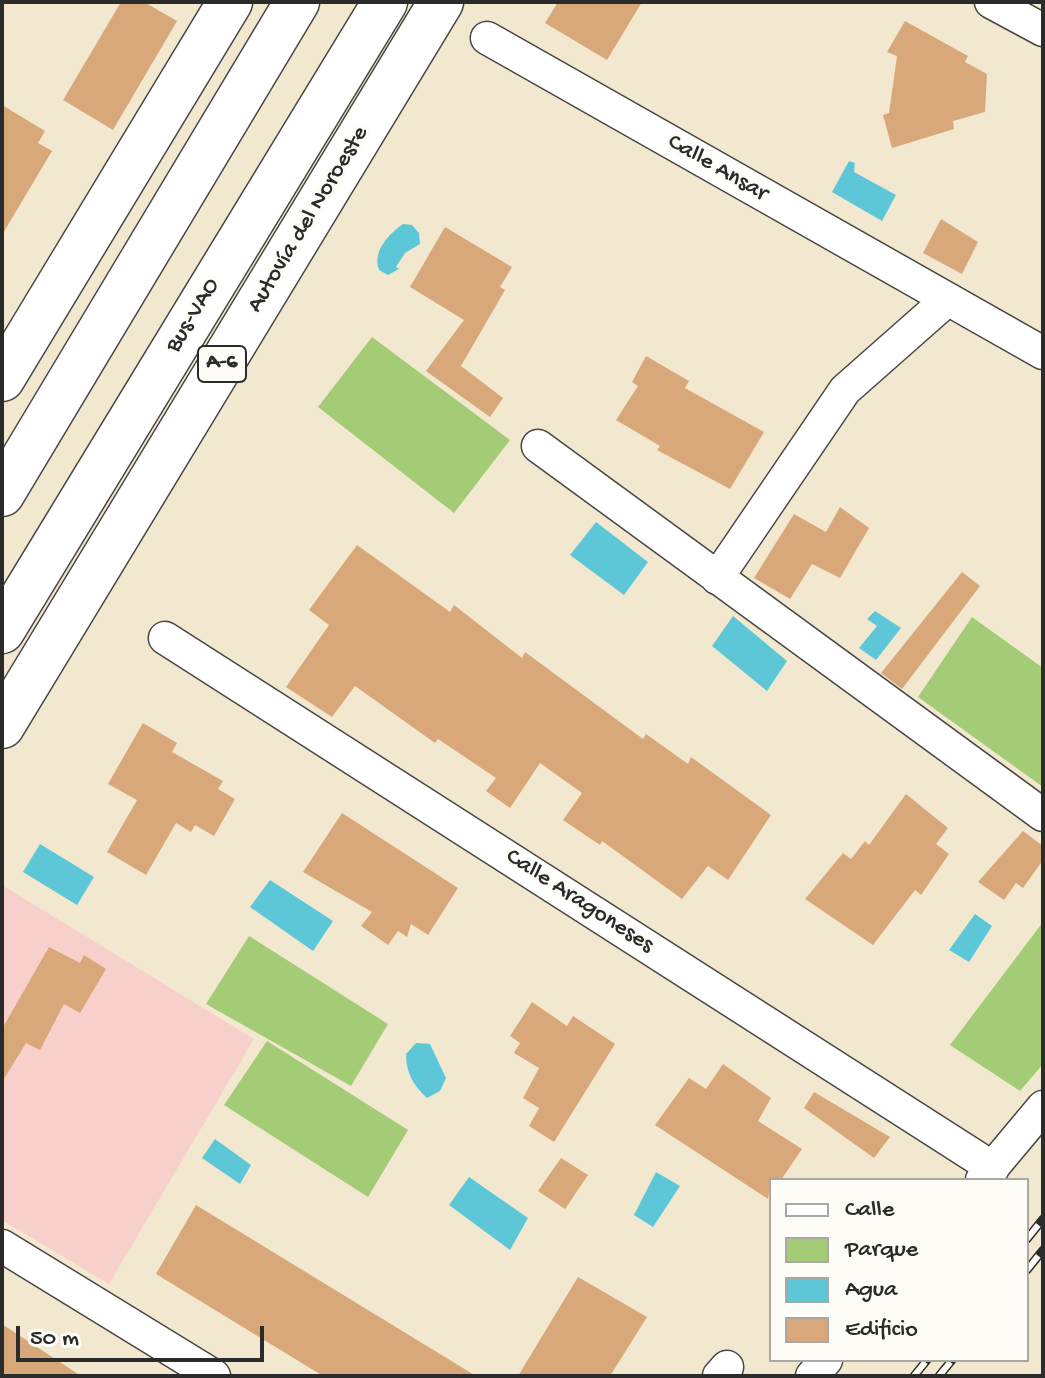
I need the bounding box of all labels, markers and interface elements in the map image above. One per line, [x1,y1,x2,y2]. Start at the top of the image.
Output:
street label: Autovía del Noroeste [242,122,376,318]
street label: Calle Ansar [662,129,772,209]
street label: Bus-VAO [161,274,227,358]
road number: A-6 [198,346,246,382]
street label: Calle Aragoneses [499,843,659,961]
legend [769,1178,1029,1362]
text: Calle [845,1196,894,1225]
text: Parque [845,1236,918,1265]
text: Agua [845,1276,897,1305]
scale bar [20,1310,268,1360]
text: Edificio [845,1316,918,1345]
text: 50 m [30,1325,79,1354]

